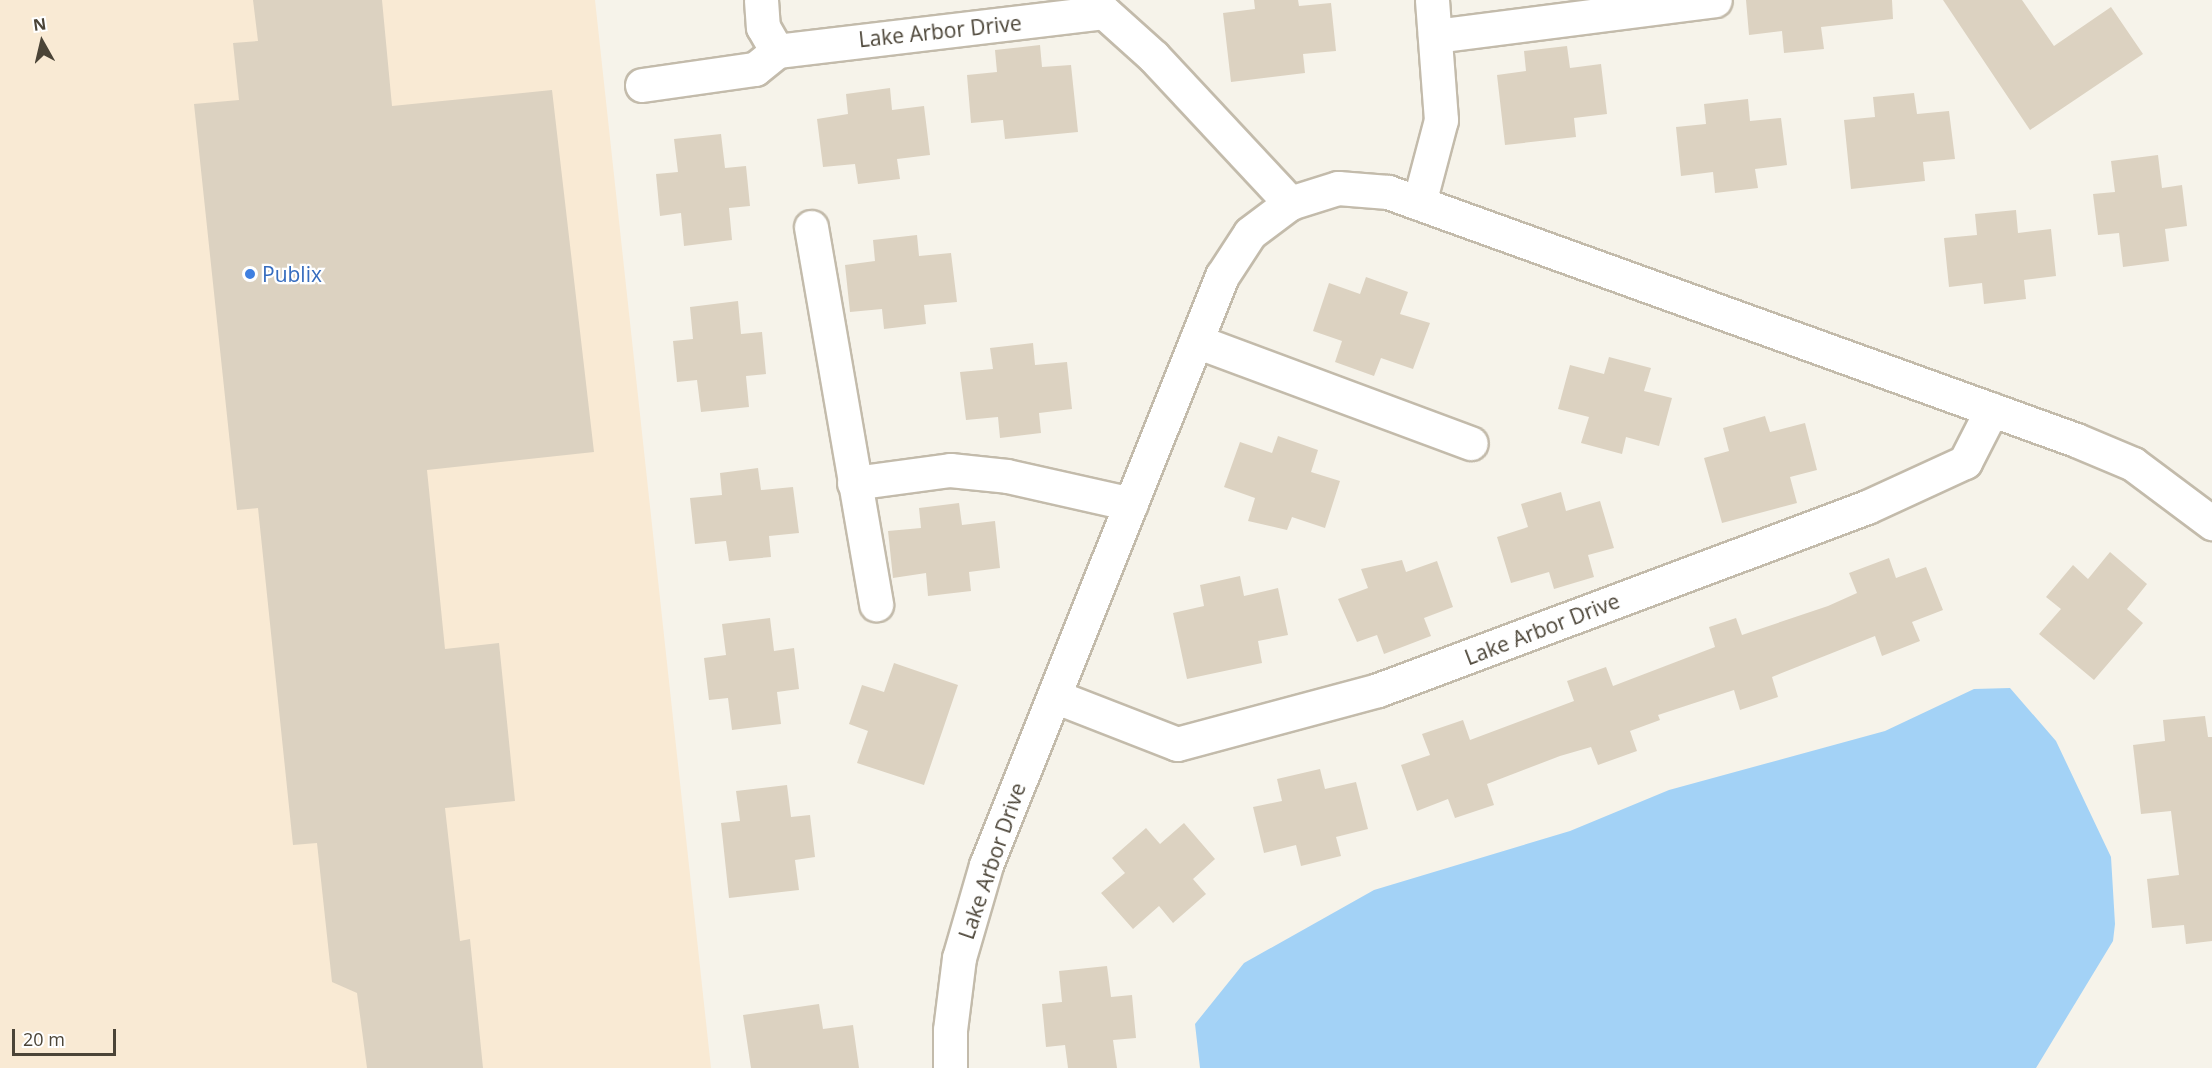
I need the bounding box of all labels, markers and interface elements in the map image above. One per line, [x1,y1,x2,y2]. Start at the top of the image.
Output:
street label: Lake Arbor Drive [857,10,1023,52]
north arrow [12,12,72,72]
text: N [32,12,47,36]
place label: Publix [262,261,322,287]
marker: Publix [243,267,257,281]
street label: Lake Arbor Drive [1461,588,1623,670]
street label: Lake Arbor Drive [953,780,1031,942]
scale bar [15,1017,118,1055]
text: 20 m [23,1027,65,1051]

